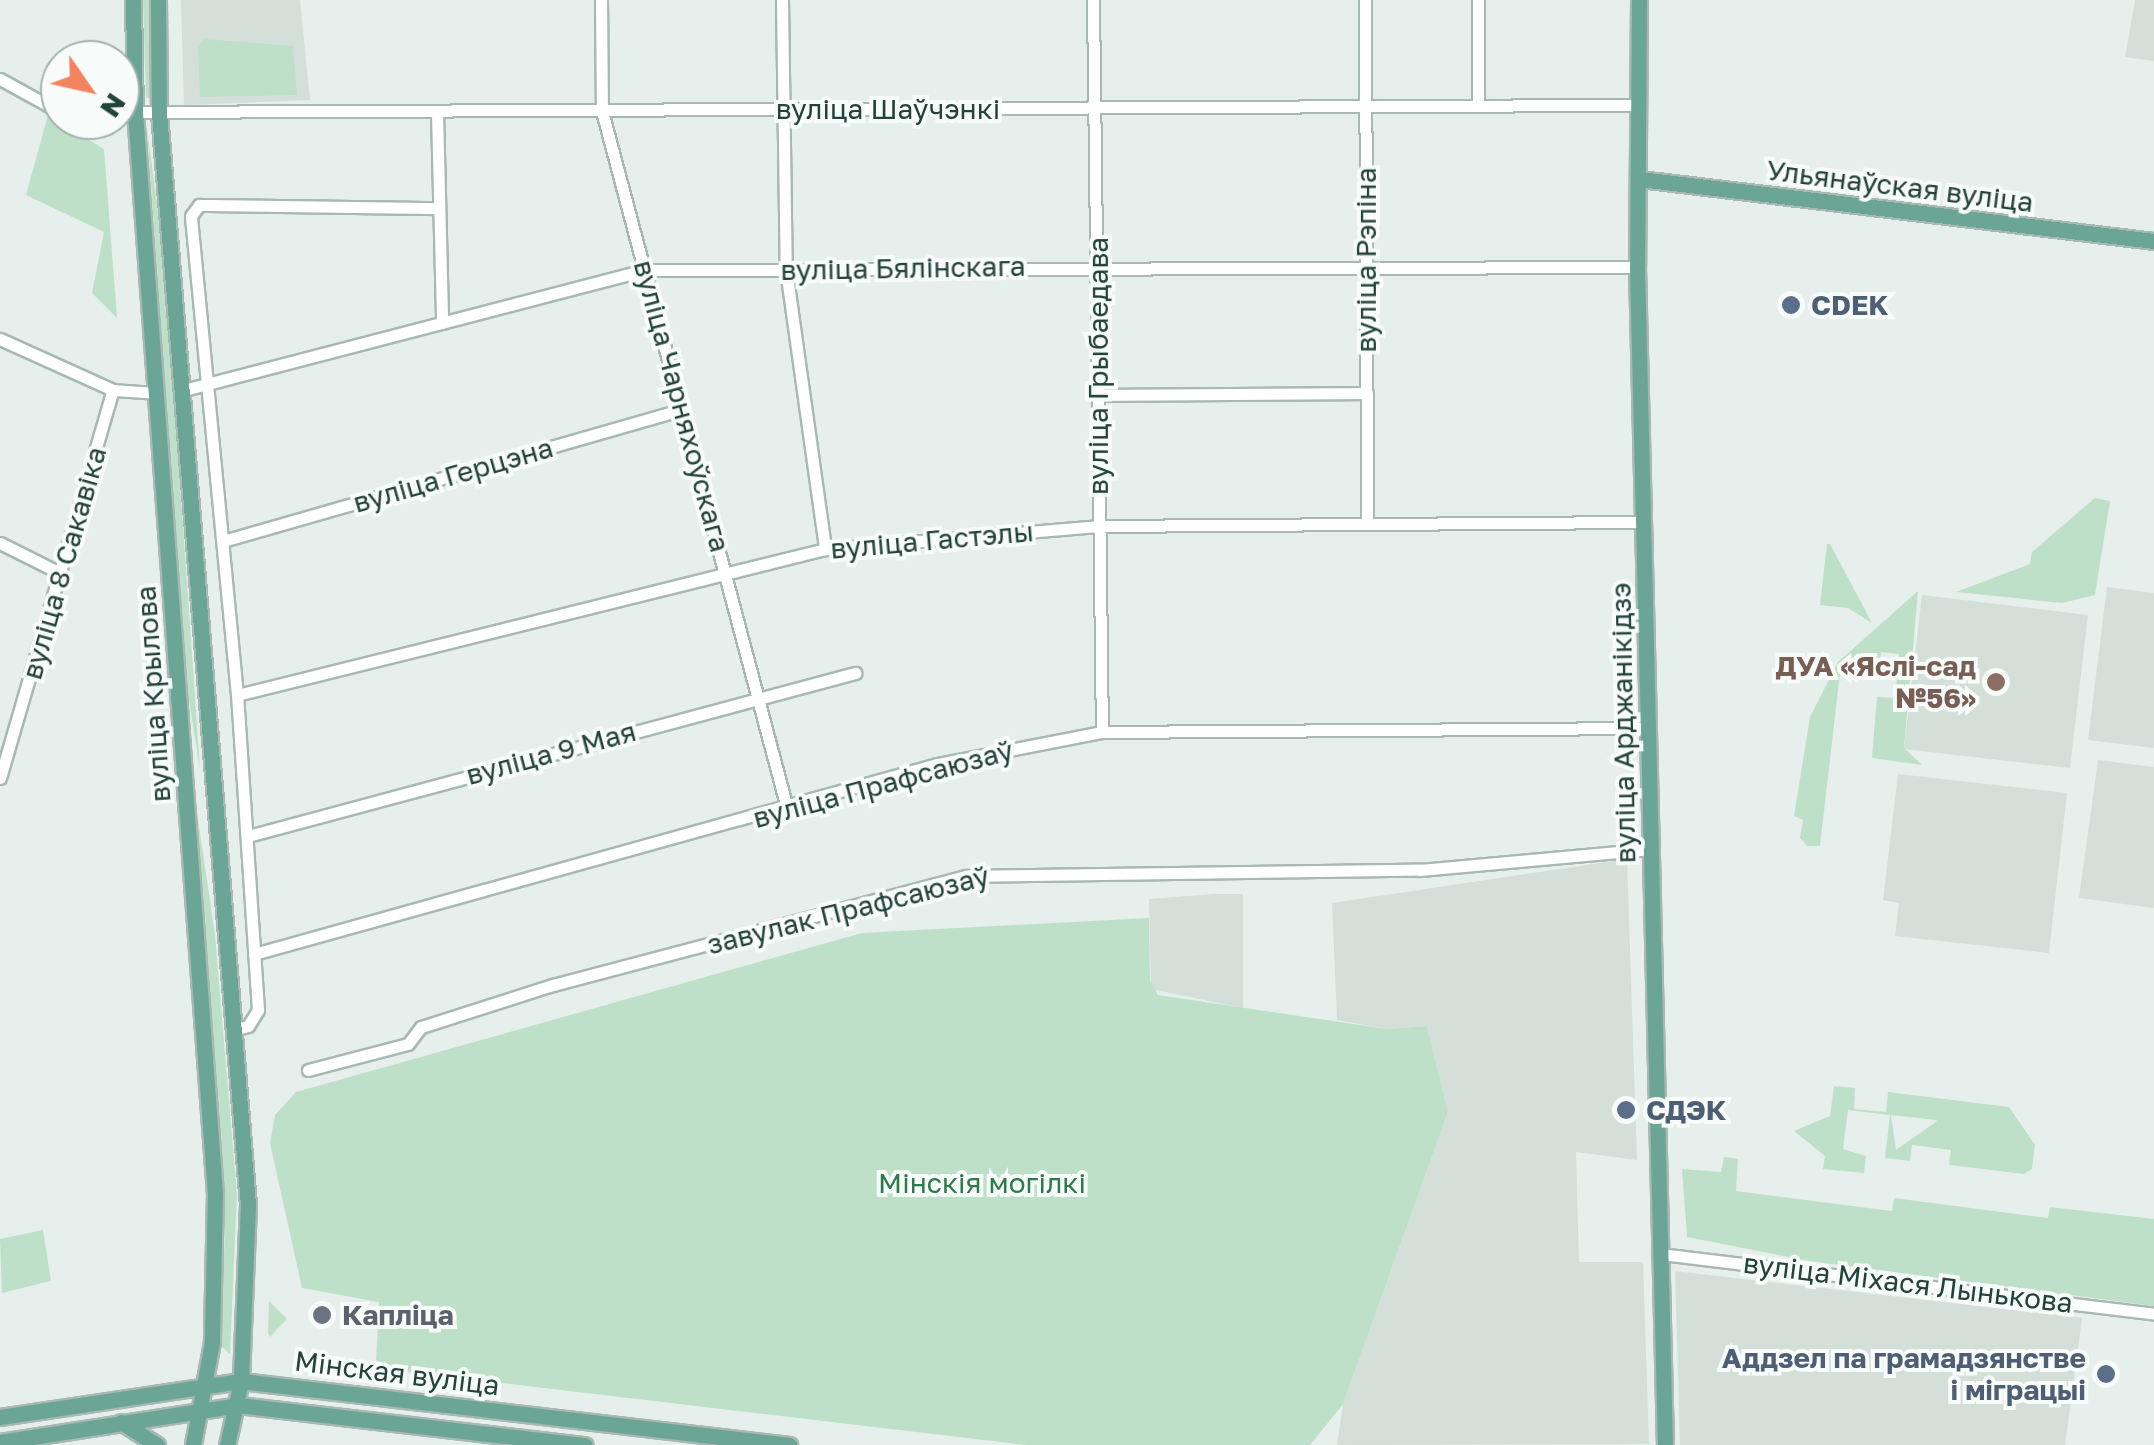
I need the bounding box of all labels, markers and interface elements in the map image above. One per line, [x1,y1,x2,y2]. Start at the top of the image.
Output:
north arrow [40,40,140,140]
text: N [94,88,133,124]
street label: вуліца Шаўчэнкі [776,92,1000,126]
street label: Ульянаўская вуліца [1765,153,2035,219]
street label: вуліца Рэпіна [1349,167,1383,353]
street label: вуліца Грыбаедава [1081,237,1115,495]
street label: вуліца Бялінскага [780,249,1026,287]
street label: вуліца Чарняхоўскага [627,256,737,556]
place label: CDEK [1811,288,1889,322]
marker: CDEK [1780,294,1802,316]
street label: вуліца Герцэна [349,430,557,520]
street label: вуліца 8 Сакавіка [15,443,113,683]
street label: вуліца Гастэлы [829,514,1035,566]
street label: вуліца Арджанікідзэ [1604,582,1642,864]
street label: вуліца Крылова [129,585,177,803]
place label: ДУА «Яслі-сад №56» [1776,649,1976,715]
marker: ДУА «Яслі-сад №56» [1985,671,2007,693]
street label: вуліца 9 Мая [462,714,640,792]
street label: вуліца Прафсаюзаў [749,733,1017,835]
street label: завулак Прафсаюзаў [704,859,992,961]
place label: СДЭК [1646,1093,1726,1127]
marker: СДЭК [1615,1099,1637,1121]
park label: Мінскія могілкі [878,1166,1086,1200]
street label: вуліца Міхася Лынькова [1741,1246,2075,1320]
place label: Капліца [342,1298,454,1332]
marker: Капліца [311,1304,333,1326]
place label: Аддзел па грамадзянстве і міграцыі [1722,1341,2086,1407]
street label: Мінская вуліца [293,1344,501,1402]
marker: Аддзел па грамадзянстве і міграцыі [2095,1363,2117,1385]

